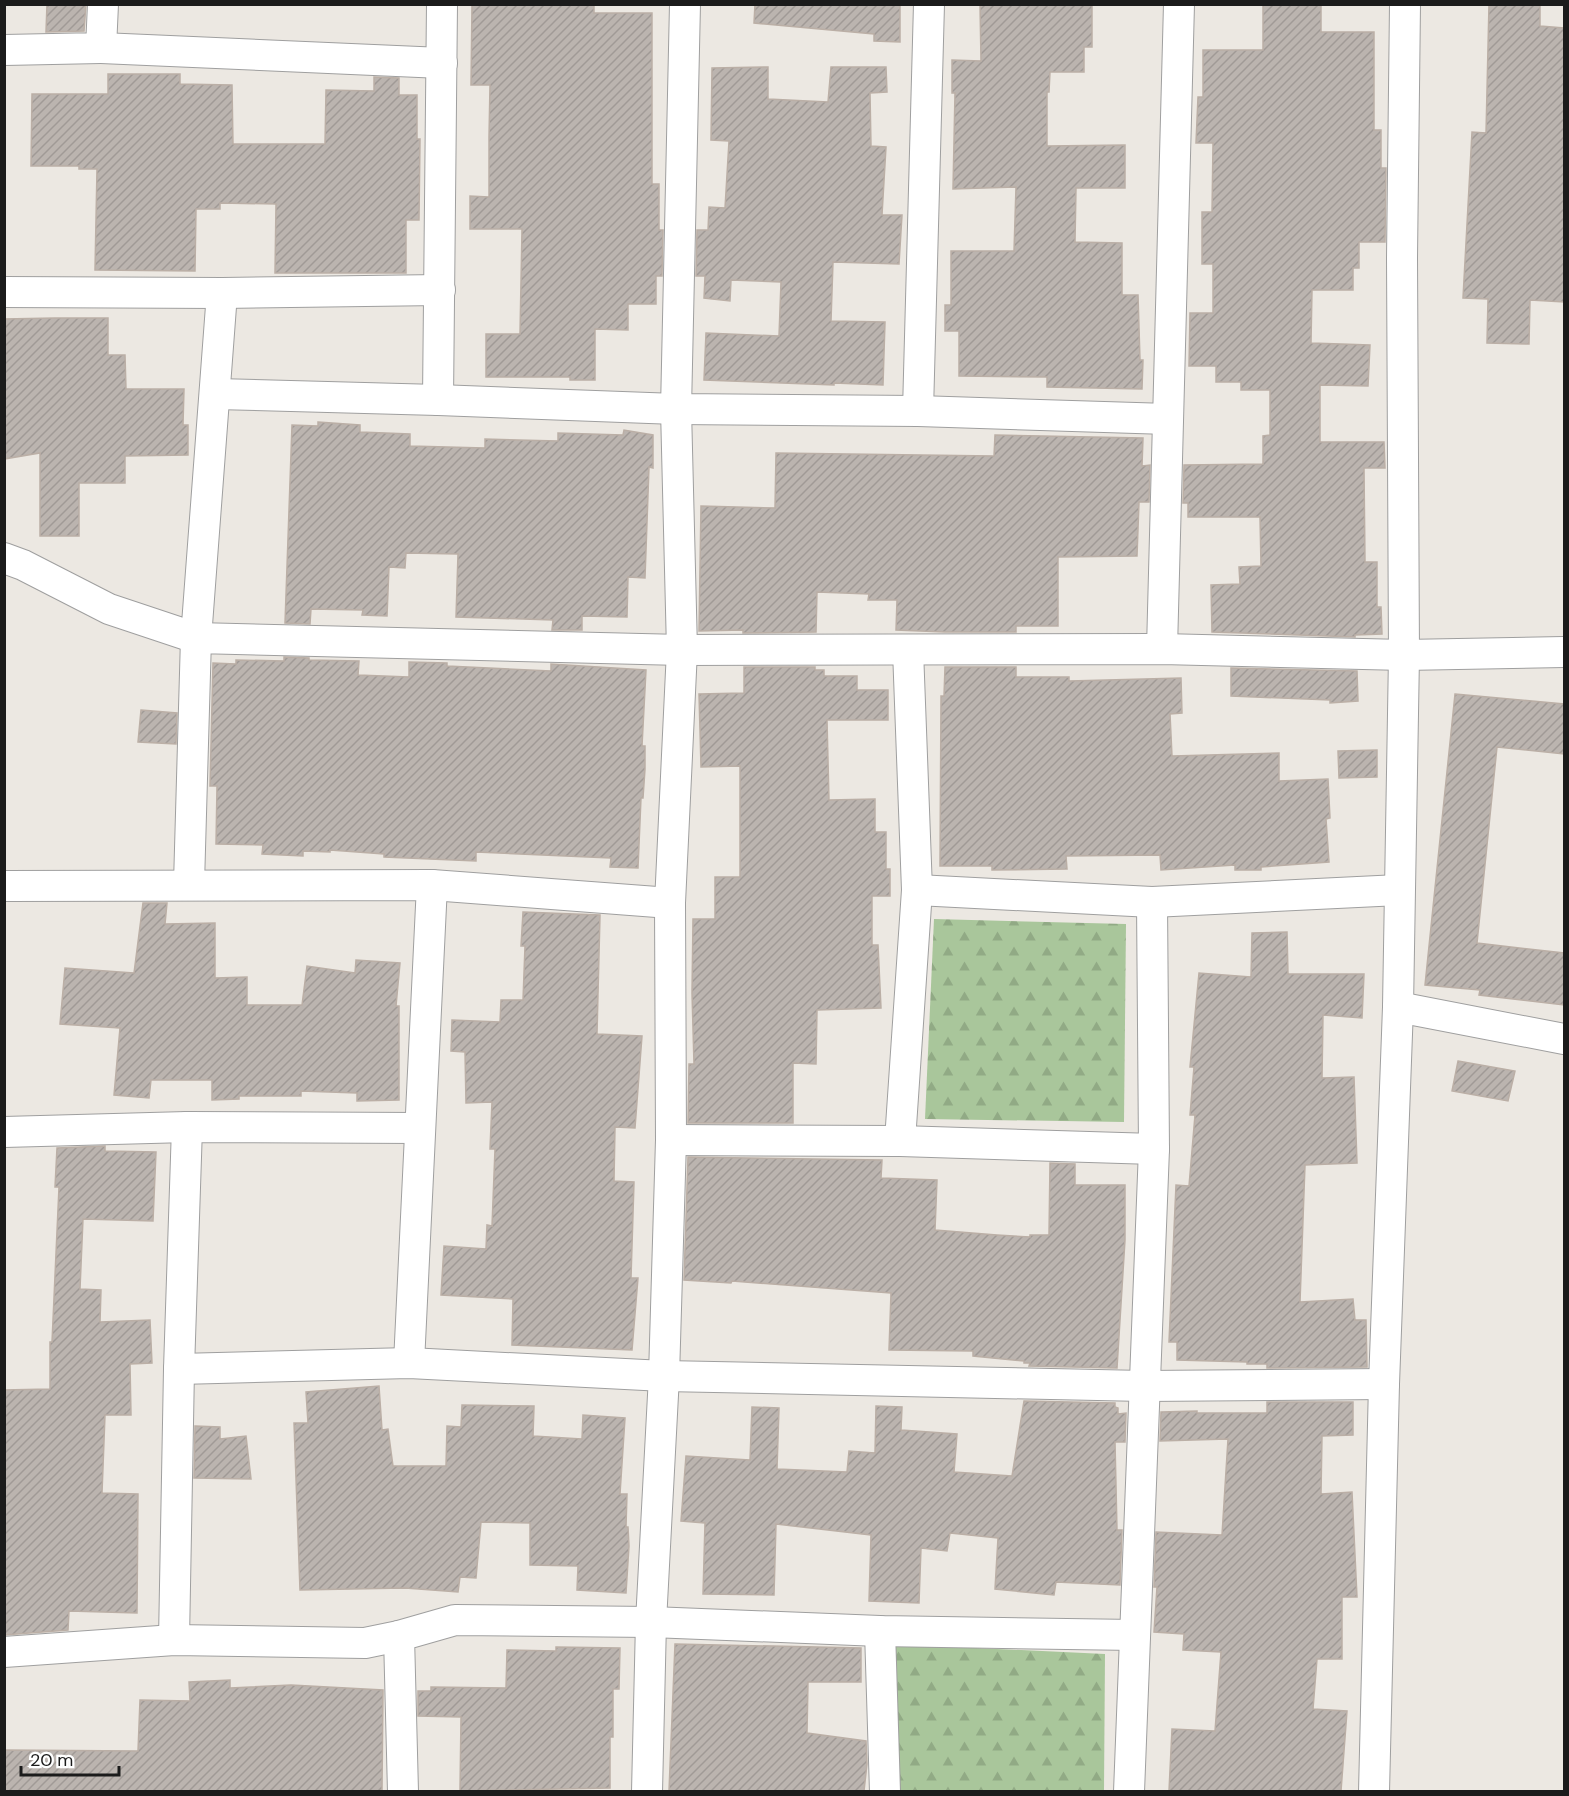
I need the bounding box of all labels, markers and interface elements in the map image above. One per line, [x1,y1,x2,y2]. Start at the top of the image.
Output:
scale bar [21,1739,118,1777]
text: 20 m [30,1748,73,1772]

